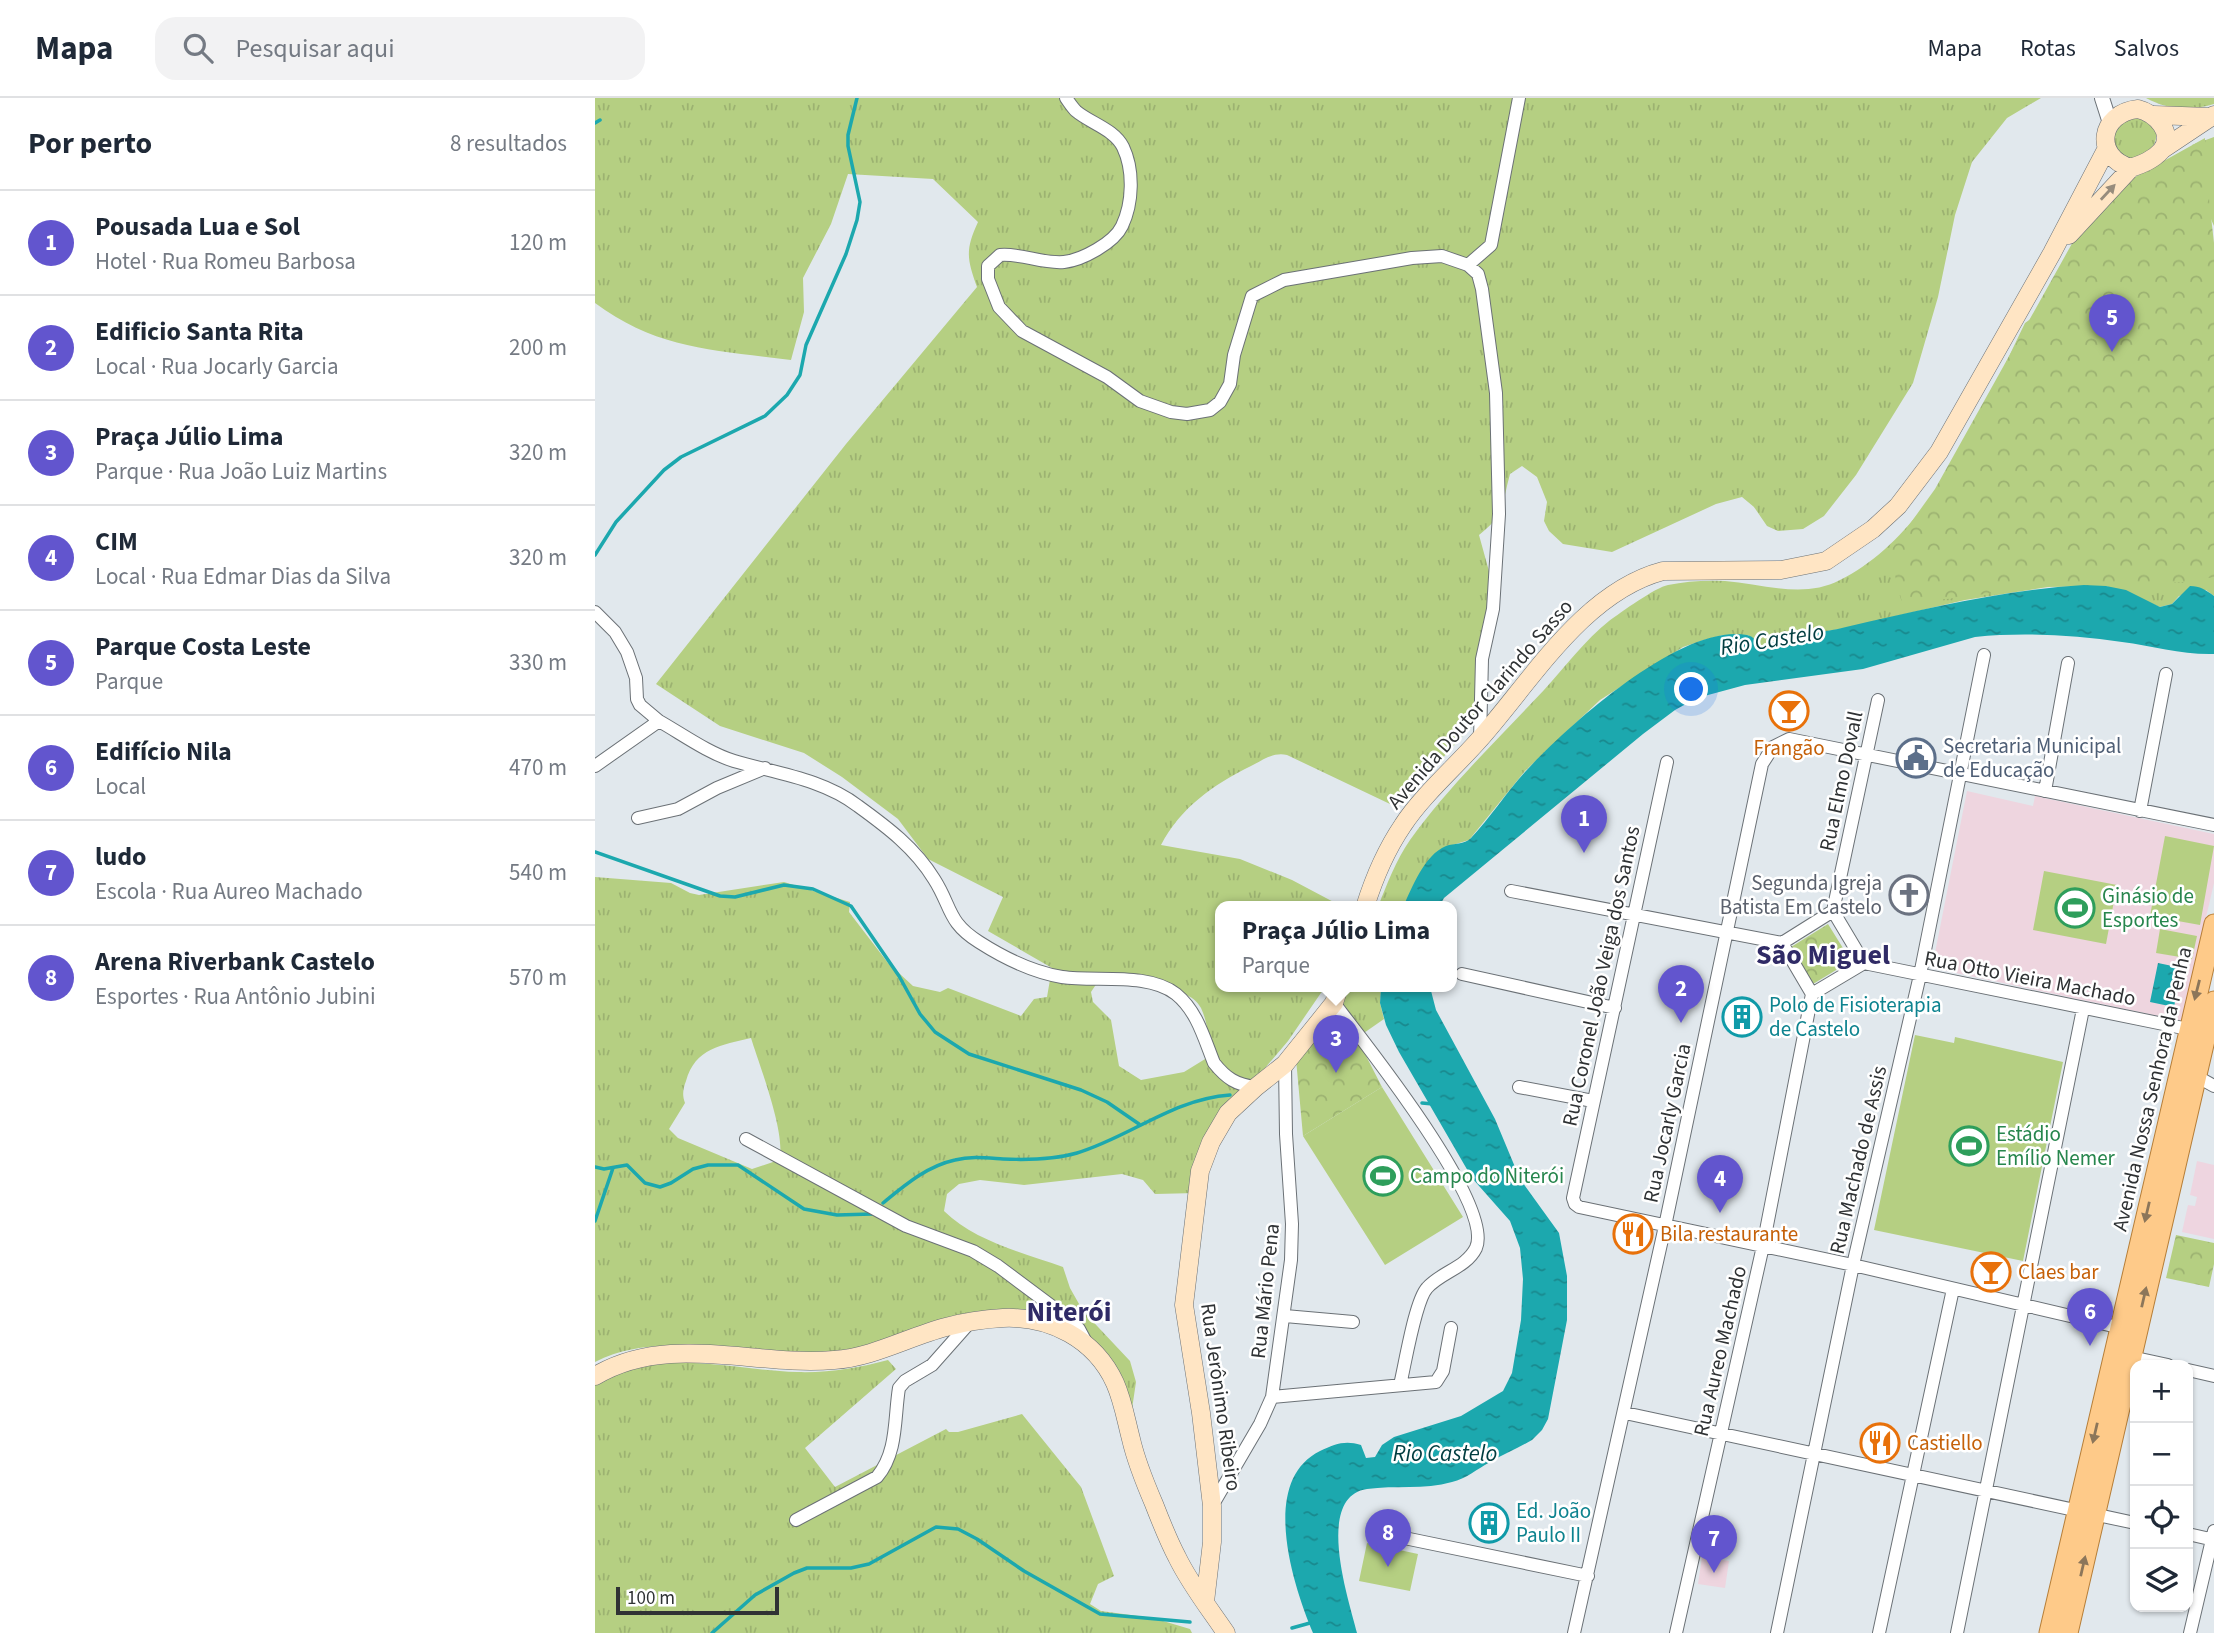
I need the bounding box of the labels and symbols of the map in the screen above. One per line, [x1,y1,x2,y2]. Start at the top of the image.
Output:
one-way arrow [2100,184,2116,201]
pin: 5 [2089,294,2135,352]
street label: Avenida Doutor Clarindo Sasso [1380,592,1580,816]
water label: Rio Castelo [1718,615,1826,664]
your location [1674,672,1708,706]
bar icon: Frangão [1768,690,1810,732]
street label: Rua Elmo Dovall [1812,708,1870,854]
place label: Secretaria Municipal de Educação [1943,731,2121,785]
place label: Frangão [1753,733,1825,763]
public building icon: Secretaria Municipal de Educação [1895,737,1937,779]
pin: 1 [1561,795,1607,853]
street label: Rua Coronel João Veiga dos Santos [1555,823,1648,1129]
place label: Segunda Igreja Batista Em Castelo [1720,868,1882,922]
church icon: Segunda Igreja Batista Em Castelo [1888,874,1930,916]
place label: Ginásio de Esportes [2102,881,2194,935]
sports icon: Ginásio de Esportes [2054,887,2096,929]
district label: São Miguel [1756,935,1890,975]
street label: Rua Otto Vieira Machado [1922,943,2138,1013]
street label: Avenida Nossa Senhora da Penha [2105,944,2199,1234]
pin: 2 [1658,965,1704,1023]
one-way arrow [2191,979,2202,1001]
place label: Polo de Fisioterapia de Castelo [1769,990,1942,1044]
building icon: Polo de Fisioterapia de Castelo [1721,996,1763,1038]
pin: 3 [1313,1015,1359,1073]
street label: Rua Jocarly Garcia [1635,1041,1699,1205]
street label: Rua Machado de Assis [1822,1063,1894,1257]
place label: Estádio Emílio Nemer [1996,1119,2116,1173]
sports icon: Estádio Emílio Nemer [1948,1125,1990,1167]
sports icon: Campo do Niterói [1362,1155,1404,1197]
pin: 4 [1697,1155,1743,1213]
place label: Campo do Niterói [1410,1161,1564,1191]
one-way arrow [2141,1201,2152,1223]
restaurant icon: Bila restaurante [1612,1213,1654,1255]
place label: Bila restaurante [1660,1219,1798,1249]
street label: Rua Mário Pena [1243,1222,1287,1360]
bar icon: Claes bar [1970,1251,2012,1293]
place label: Claes bar [2018,1257,2099,1287]
street label: Rua Aureo Machado [1686,1263,1754,1439]
one-way arrow [2139,1286,2150,1308]
pin: 6 [2067,1288,2113,1346]
district label: Niterói [1026,1292,1112,1332]
street label: Rua Jerônimo Ribeiro [1193,1301,1249,1493]
restaurant icon: Castiello [1859,1422,1901,1464]
one-way arrow [2089,1422,2100,1444]
place label: Castiello [1907,1428,1983,1458]
water label: Rio Castelo [1393,1437,1497,1470]
place label: Ed. João Paulo II [1516,1496,1591,1550]
building icon: Ed. João Paulo II [1468,1502,1510,1544]
pin: 8 [1365,1509,1411,1567]
pin: 7 [1691,1515,1737,1573]
one-way arrow [2078,1555,2089,1577]
scale bar [616,1584,779,1616]

